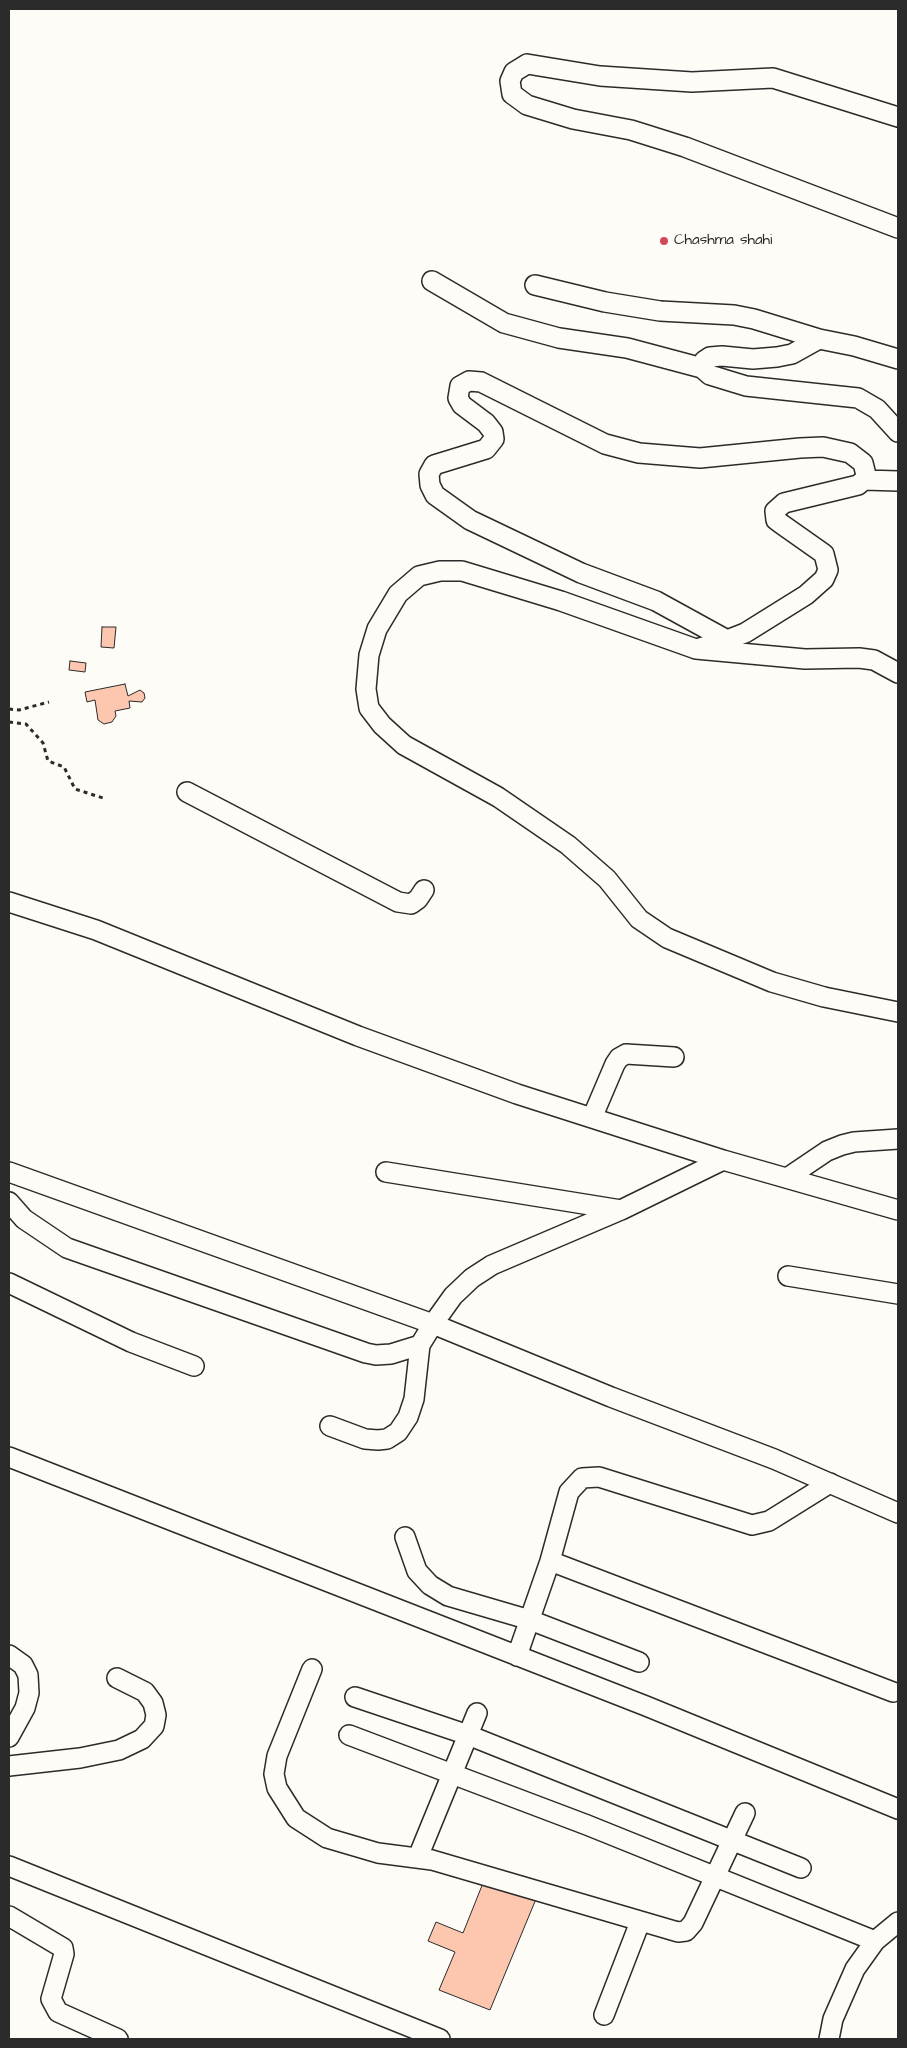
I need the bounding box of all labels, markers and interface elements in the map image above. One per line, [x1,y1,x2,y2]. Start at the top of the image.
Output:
place label: Chashma shahi [674,232,772,250]
marker: Chashma shahi [658,235,670,247]

